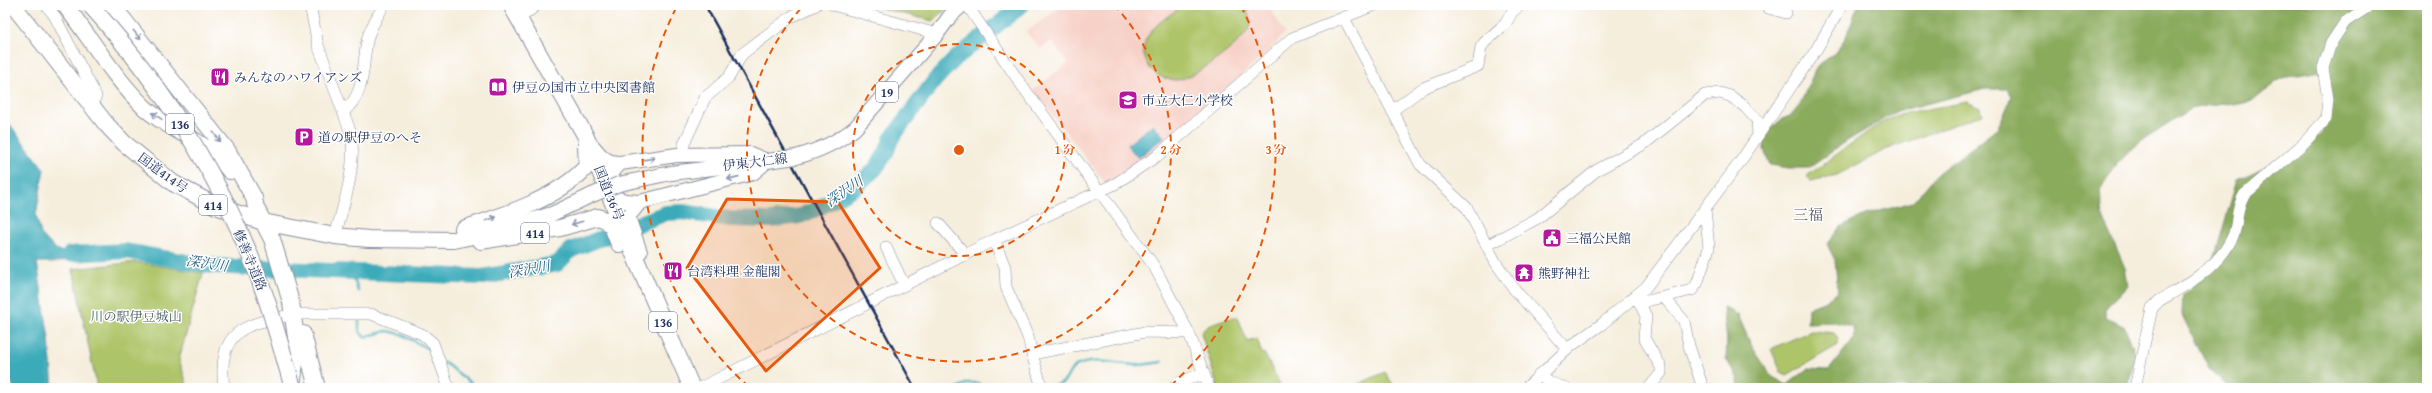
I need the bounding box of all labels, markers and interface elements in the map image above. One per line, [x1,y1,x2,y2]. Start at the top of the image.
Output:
one-way arrow [133,29,142,40]
restaurant icon: みんなのハワイアンズ [209,66,231,88]
place label: みんなのハワイアンズ [234,68,362,87]
library icon: 伊豆の国市立中央図書館 [487,76,509,98]
place label: 伊豆の国市立中央図書館 [512,78,655,97]
road number: 19 [876,82,898,102]
school or university icon: 市立大仁小学校 [1117,89,1139,111]
place label: 市立大仁小学校 [1142,91,1233,110]
one-way arrow [152,112,163,120]
road number: 136 [166,114,194,134]
parking icon: 道の駅伊豆のへそ [293,126,315,148]
place label: 道の駅伊豆のへそ [318,128,422,147]
one-way arrow [213,132,221,143]
text: 1 分 [1055,141,1075,158]
text: 2 分 [1161,141,1181,158]
text: 3 分 [1266,141,1286,158]
centre of rings [952,143,966,157]
street label: 国道414号 [134,148,192,198]
street label: 伊東大仁線 [722,149,788,175]
one-way arrow [642,155,655,163]
street label: 国道136号 [589,163,629,223]
water label: 深沢川 [821,170,869,211]
one-way arrow [727,175,740,183]
road number: 414 [199,195,227,215]
district label: 三福 [1793,204,1823,225]
one-way arrow [484,215,497,222]
one-way arrow [570,220,583,227]
road number: 414 [521,223,549,243]
street label: 修善寺道路 [229,226,271,294]
public building icon: 三福公民館 [1541,227,1563,249]
place label: 三福公民館 [1566,229,1631,248]
water label: 深沢川 [185,250,231,276]
water label: 深沢川 [507,255,553,282]
restaurant icon: 台湾料理 金龍閣 [662,260,684,282]
place label: 台湾料理 金龍閣 [687,262,781,281]
temple icon: 熊野神社 [1513,262,1535,284]
place label: 熊野神社 [1538,264,1590,283]
park label: 川の駅伊豆城山 [90,307,182,326]
road number: 136 [649,312,677,332]

